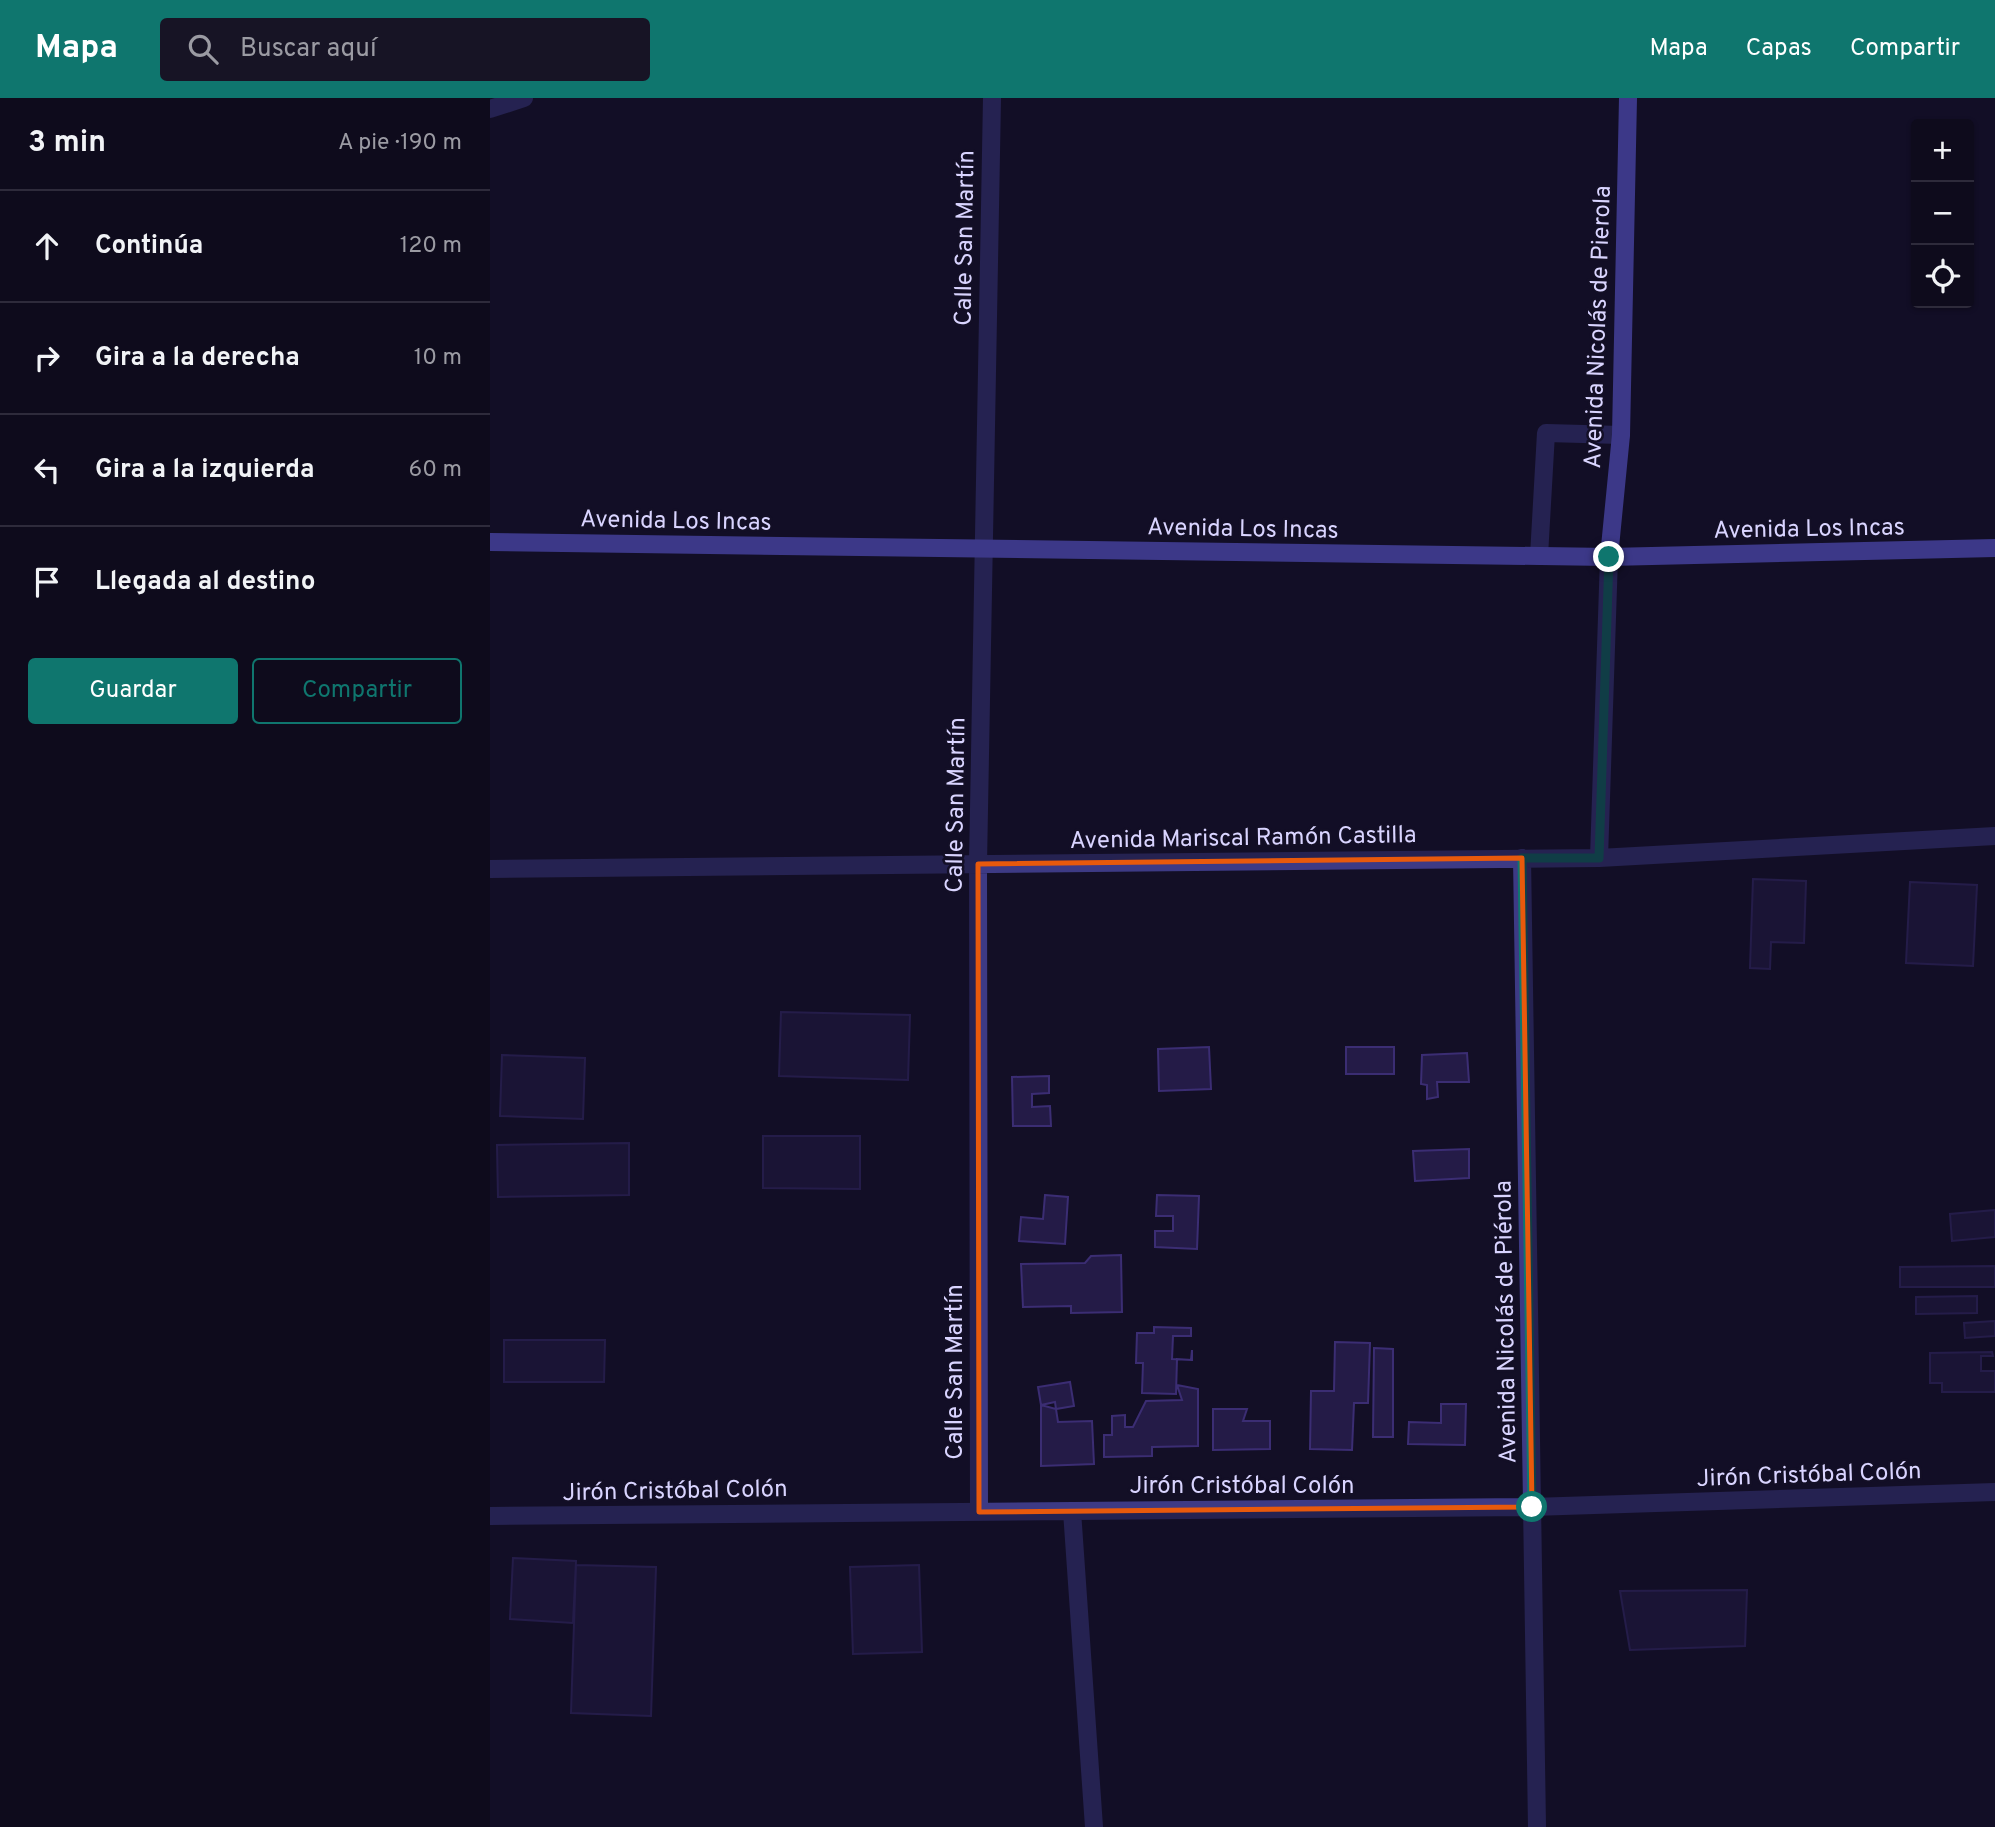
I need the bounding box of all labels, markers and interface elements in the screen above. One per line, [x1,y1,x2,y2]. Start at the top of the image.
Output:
search box [160,18,650,81]
text: Mapa [35,28,118,70]
icon: search [184,30,222,68]
text: Buscar aquí [240,33,377,66]
text: Mapa [1650,34,1708,64]
text: Capas [1746,34,1812,64]
text: Compartir [1850,34,1960,64]
map controls [1911,119,1974,308]
button: + [1911,119,1974,182]
text: 3 min [28,125,106,162]
text: A pie · 190 m [338,129,462,158]
street label: Calle San Martín [949,150,983,326]
button: − [1911,182,1974,245]
street label: Avenida Nicolás de Pierola [1579,185,1619,469]
icon: ahead [28,227,66,265]
text: Continúa [95,230,203,263]
text: 120 m [400,232,462,261]
button: locate [1911,245,1974,308]
icon: right [28,339,66,377]
text: Gira a la derecha [95,342,300,375]
text: 10 m [414,344,462,373]
icon: left [28,451,66,489]
text: Gira a la izquierda [95,454,314,487]
text: 60 m [409,456,462,485]
street label: Avenida Los Incas [580,505,772,539]
street label: Avenida Los Incas [1147,513,1339,547]
street label: Avenida Los Incas [1713,513,1905,547]
route end [1593,541,1624,572]
icon: arrive [28,563,66,601]
text: Llegada al destino [95,566,315,599]
button: Guardar [28,658,238,724]
button: Compartir [252,658,462,724]
street label: Calle San Martín [940,717,974,893]
street label: Avenida Mariscal Ramón Castilla [1069,821,1417,857]
street label: Avenida Nicolás de Piérola [1490,1180,1524,1464]
street label: Calle San Martín [941,1284,971,1460]
street label: Jirón Cristóbal Colón [1696,1457,1922,1495]
street label: Jirón Cristóbal Colón [1129,1472,1355,1502]
street label: Jirón Cristóbal Colón [562,1475,788,1509]
route start [1516,1491,1547,1522]

